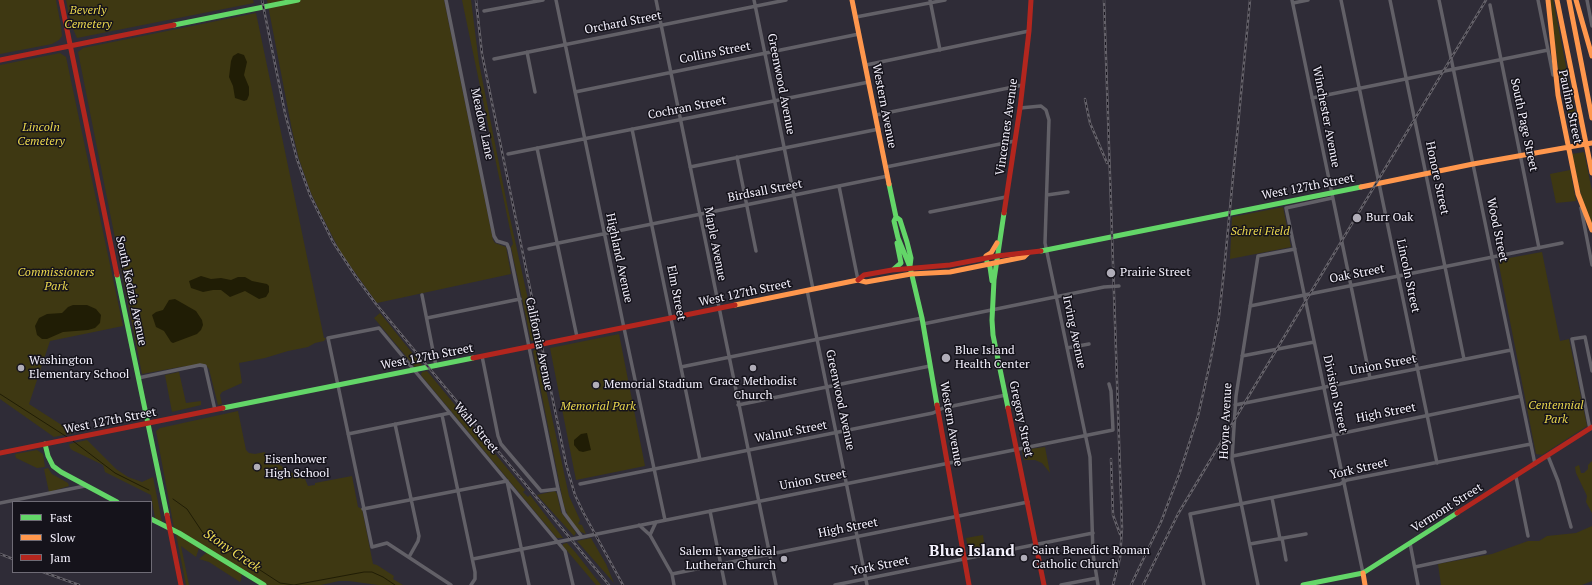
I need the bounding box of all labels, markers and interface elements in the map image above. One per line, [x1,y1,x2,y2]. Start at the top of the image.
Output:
park label: Beverly Cemetery [64,4,112,32]
street label: Orchard Street [583,8,663,38]
street label: Greenwood Avenue [764,32,798,136]
street label: Collins Street [678,39,752,67]
street label: Western Avenue [869,62,899,150]
street label: Winchester Avenue [1309,65,1343,169]
street label: Paulina Street [1555,69,1585,145]
street label: Vincennes Avenue [993,77,1021,177]
street label: South Page Street [1507,77,1541,173]
street label: Meadow Lane [467,87,497,161]
street label: Cochran Street [647,93,727,123]
park label: Lincoln Cemetery [17,121,65,149]
street label: Honore Street [1422,140,1452,216]
street label: West 127th Street [1260,171,1356,203]
street label: Birdsall Street [726,177,804,205]
street label: Wood Street [1483,197,1511,263]
street label: Maple Avenue [701,206,729,282]
place label: Burr Oak [1366,211,1414,225]
street label: Highland Avenue [602,212,636,304]
marker: Burr Oak [1351,212,1363,224]
park label: Schrei Field [1230,225,1290,239]
street label: South Kedzie Avenue [112,235,150,347]
street label: Lincoln Street [1393,238,1423,314]
street label: Oak Street [1328,262,1386,286]
street label: Elm Street [664,264,688,322]
park label: Commissioners Park [17,266,95,294]
place label: Prairie Street [1120,266,1191,280]
marker: Prairie Street [1105,267,1117,279]
street label: West 127th Street [697,276,793,310]
street label: Irving Avenue [1059,294,1089,370]
street label: California Avenue [522,296,556,392]
street label: West 127th Street [379,341,475,373]
place label: Blue Island Health Center [955,344,1030,372]
street label: Greenwood Avenue [822,348,858,452]
street label: Union Street [1348,351,1418,379]
marker: Blue Island Health Center [940,352,952,364]
place label: Washington Elementary School [29,354,129,382]
street label: Division Street [1320,354,1350,434]
marker: Washington Elementary School [16,363,26,373]
marker: Grace Methodist Church [748,363,758,373]
place label: Grace Methodist Church [709,375,797,403]
place label: Memorial Stadium [604,378,703,392]
marker: Memorial Stadium [591,380,601,390]
street label: Western Avenue [936,380,966,468]
street label: Gregory Street [1006,380,1036,458]
street label: Hoyne Avenue [1217,382,1235,460]
park label: Centennial Park [1528,399,1584,427]
street label: Wahl Street [451,400,501,456]
park label: Memorial Park [560,400,636,414]
street label: High Street [1355,400,1417,426]
street label: West 127th Street [62,405,158,437]
street label: Walnut Street [754,418,828,446]
place label: Eisenhower High School [265,453,330,481]
street label: York Street [1329,455,1389,483]
marker: Eisenhower High School [252,462,262,472]
street label: Union Street [778,466,848,494]
street label: Vermont Street [1409,480,1485,536]
legend [12,501,152,573]
text: Fast [50,510,72,525]
street label: High Street [817,515,879,541]
water label: Stony Creek [201,526,263,576]
text: Slow [50,530,75,545]
district label: Blue Island [929,541,1015,561]
place label: Saint Benedict Roman Catholic Church [1032,544,1150,572]
place label: Salem Evangelical Lutheran Church [679,545,776,573]
text: Jam [50,550,71,565]
street label: York Street [850,553,910,579]
marker: Saint Benedict Roman Catholic Church [1019,553,1029,563]
marker: Salem Evangelical Lutheran Church [779,554,789,564]

